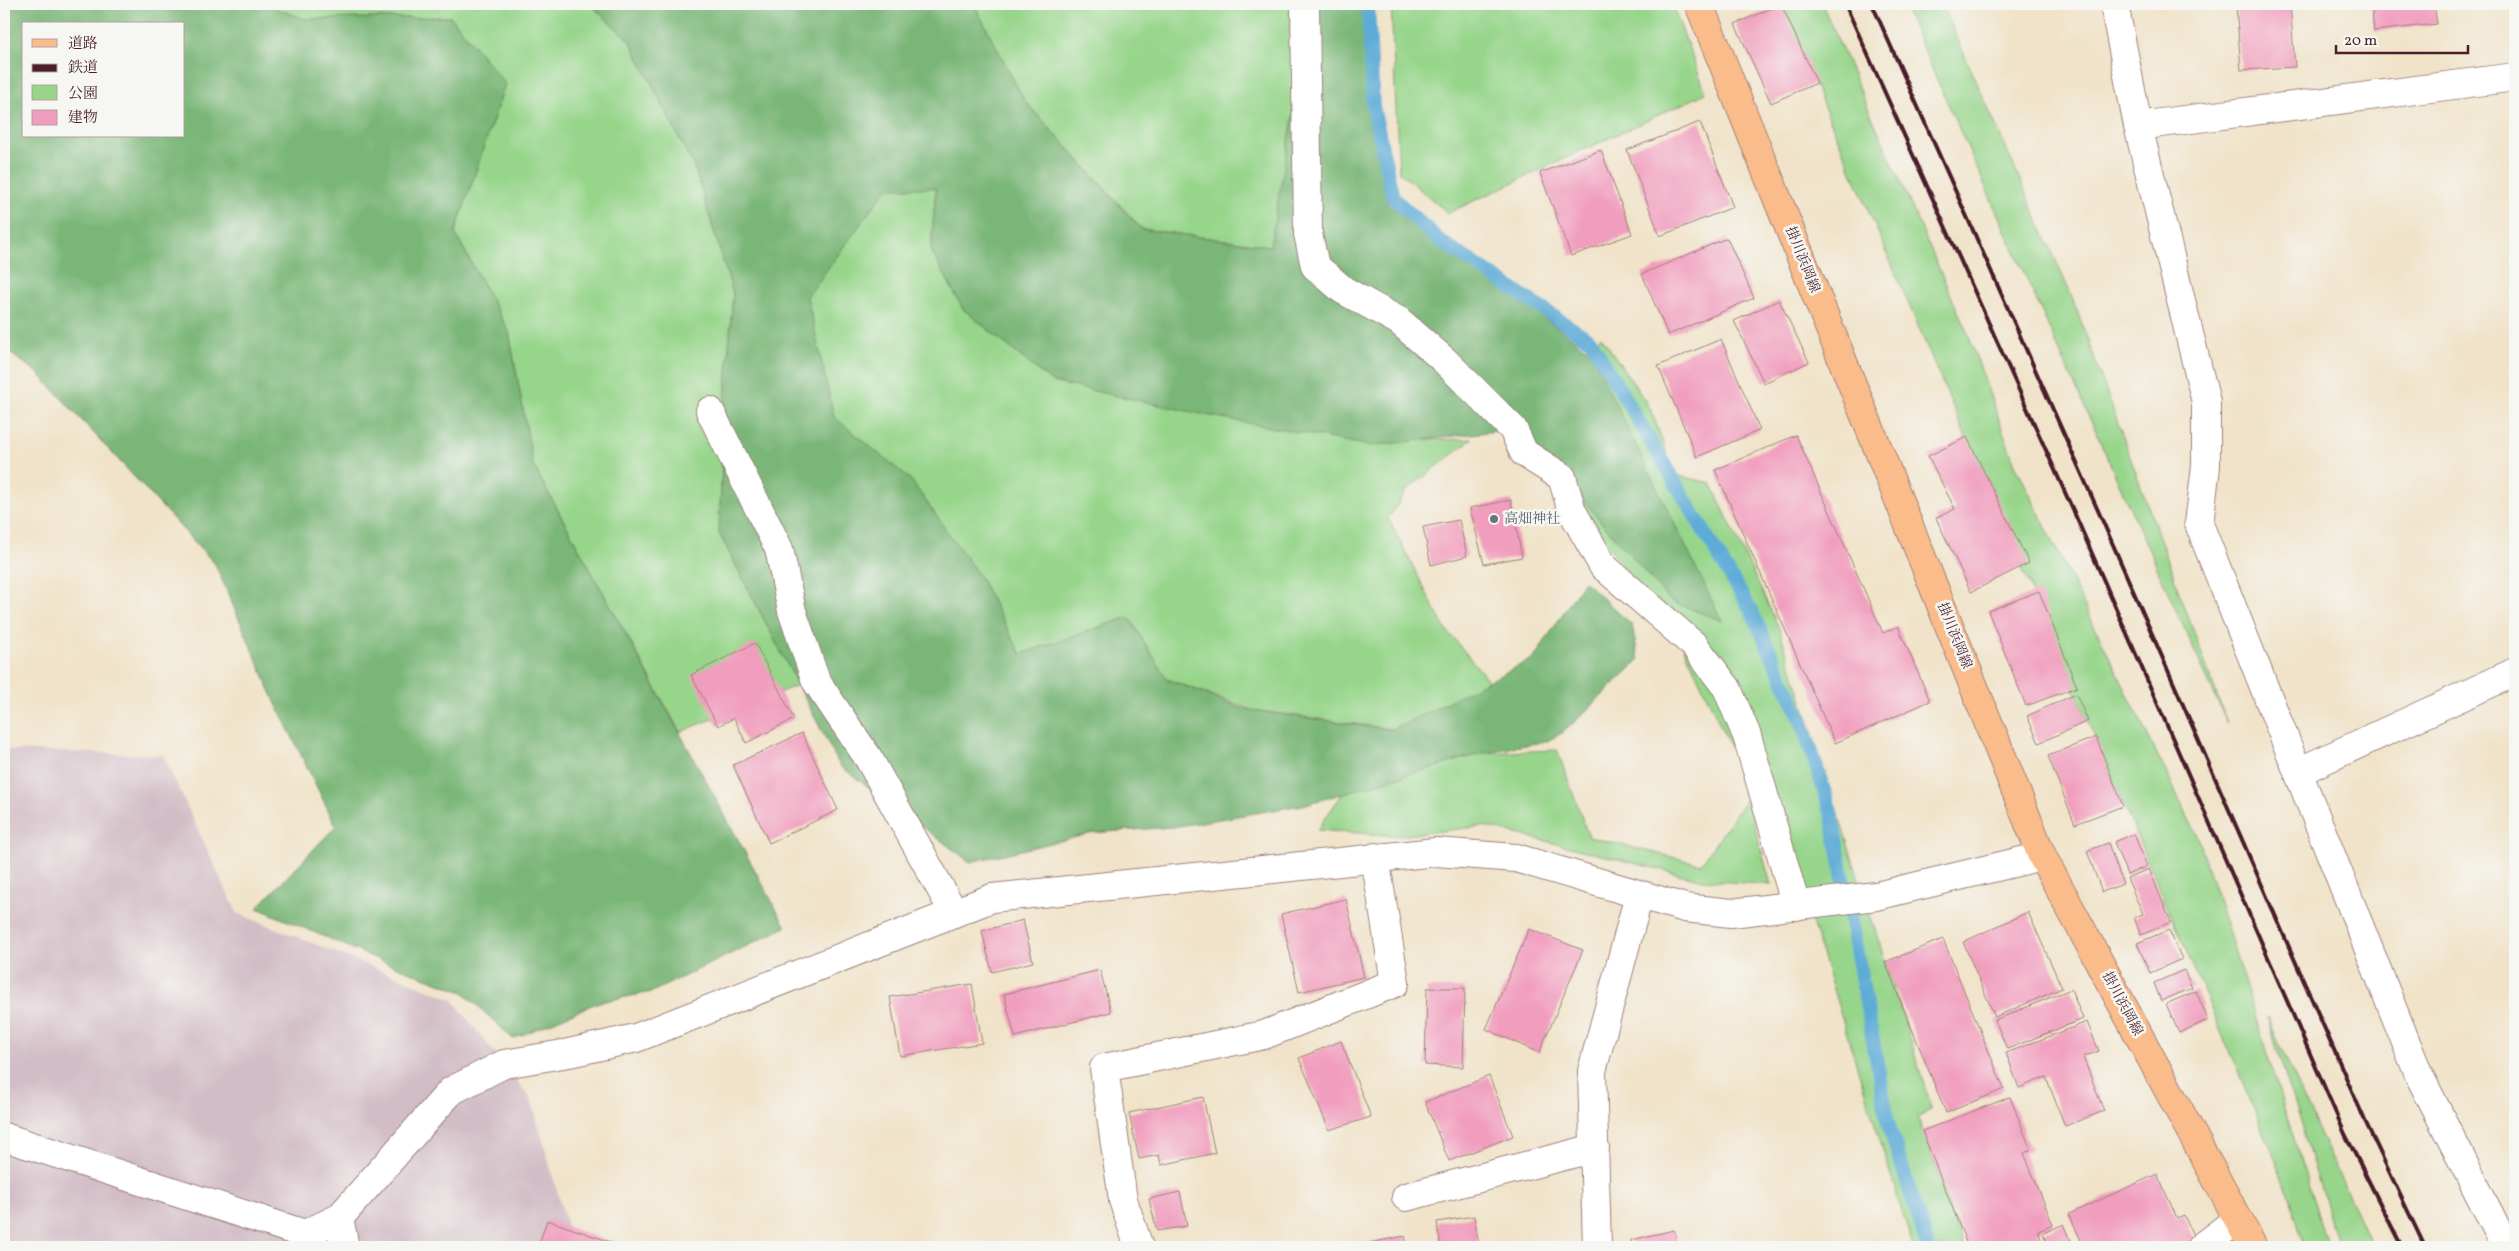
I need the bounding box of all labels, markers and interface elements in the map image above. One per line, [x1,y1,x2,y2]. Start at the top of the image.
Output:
legend [22,22,185,138]
scale bar [2336,22,2469,54]
text: 20 m [2344,31,2377,52]
text: 道路 [68,34,98,55]
text: 鉄道 [68,58,98,79]
text: 公園 [68,84,98,105]
text: 建物 [68,108,98,129]
street label: 掛川浜岡線 [1780,224,1824,296]
place label: 高畑神社 [1504,510,1560,529]
marker: 高畑神社 [1488,513,1500,525]
street label: 掛川浜岡線 [1932,600,1976,672]
street label: 掛川浜岡線 [2097,969,2147,1039]

